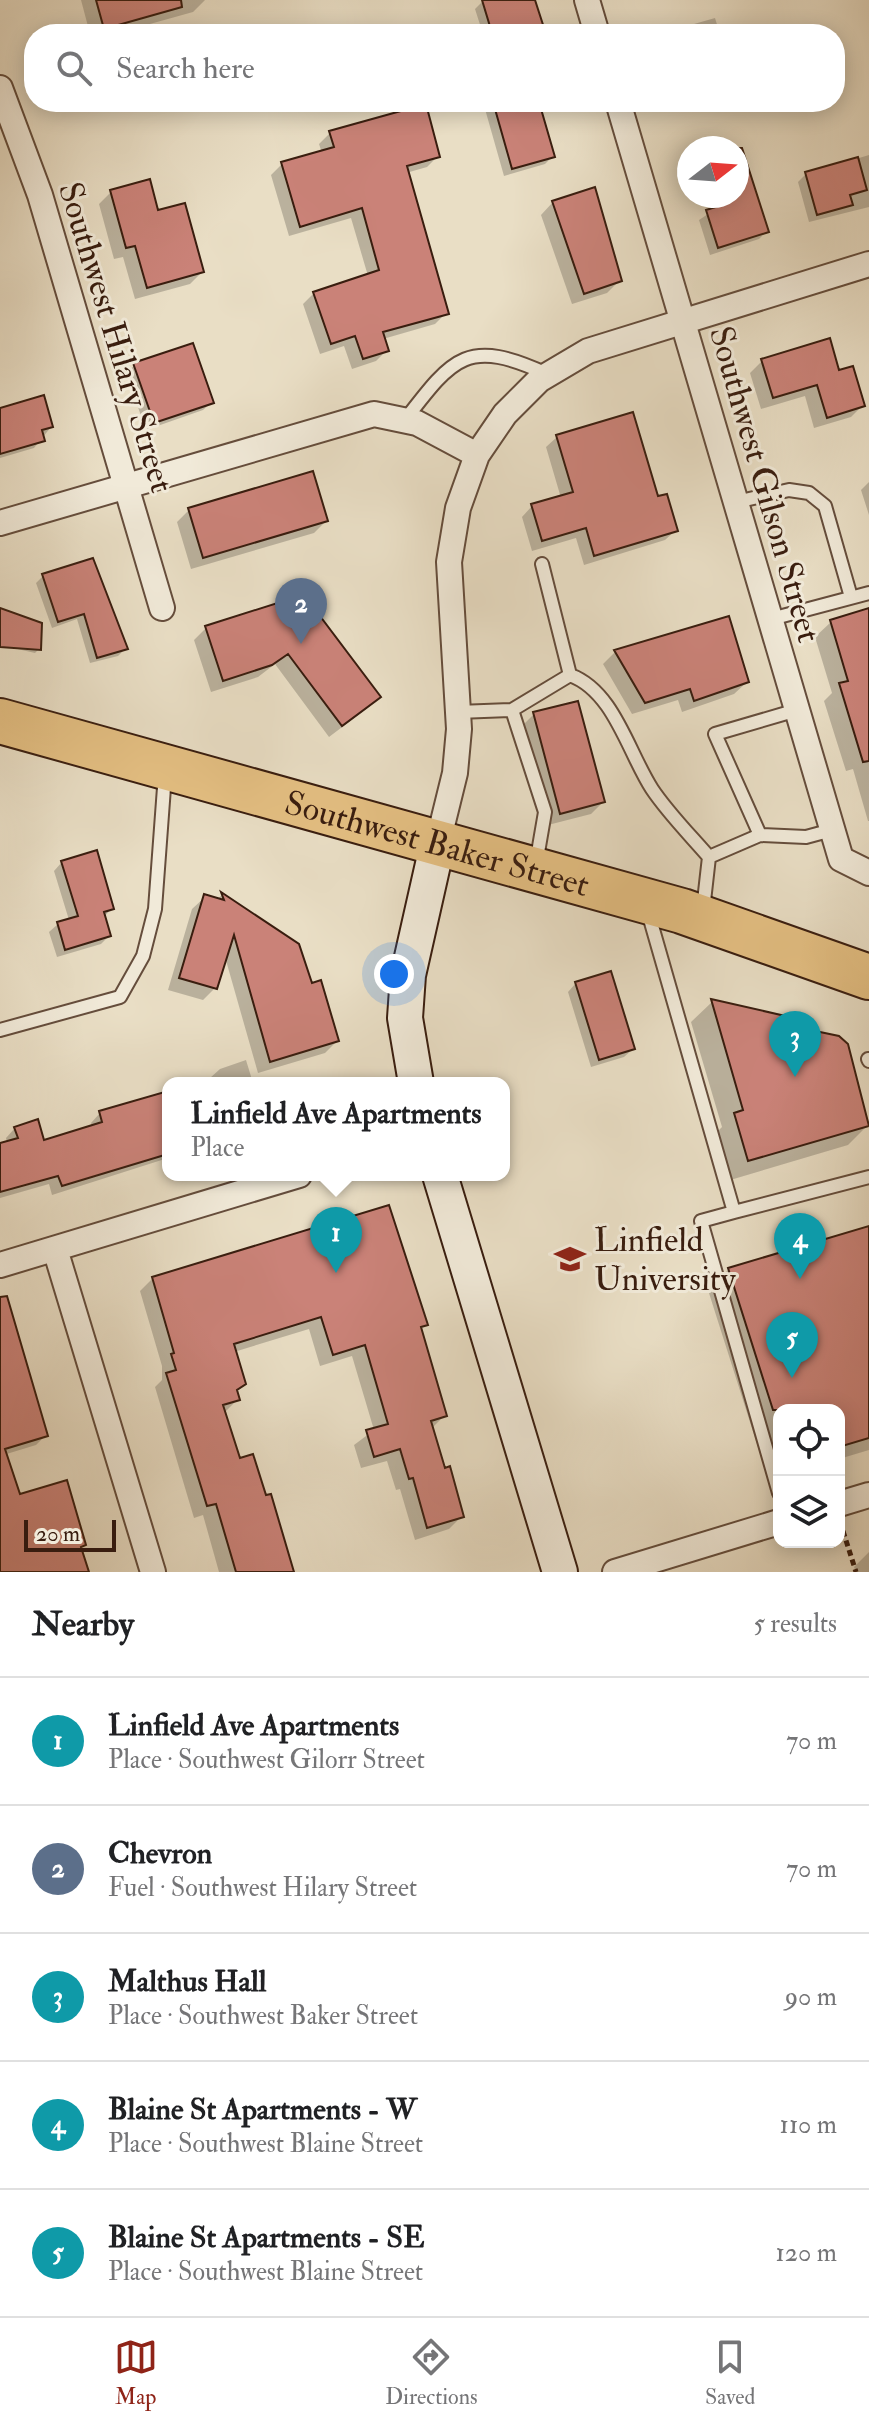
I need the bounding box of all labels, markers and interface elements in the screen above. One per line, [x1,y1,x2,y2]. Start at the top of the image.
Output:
search box [24,24,845,112]
icon: search [52,46,96,90]
text: Search here [116,50,255,87]
north arrow [677,136,749,208]
street label: Southwest Hilary Street [48,177,183,498]
street label: Southwest Gilson Street [699,321,830,647]
pin: 2 [275,578,327,644]
street label: Southwest Baker Street [280,781,594,907]
your location [374,954,414,994]
pin: 3 [769,1011,821,1077]
popup [162,1077,510,1181]
text: Linfield Ave Apartments [190,1095,482,1132]
text: Place [190,1132,244,1164]
pin: 1 [310,1207,362,1273]
pin: 4 [774,1213,826,1279]
place label: Linfield University [594,1219,737,1301]
school or university icon: Linfield University [553,1242,587,1276]
pin: 5 [766,1312,818,1378]
map controls [773,1404,845,1548]
button: locate [773,1404,845,1476]
button: layers [773,1476,845,1548]
scale bar [24,1516,116,1552]
text: 20 m [36,1520,80,1548]
text: Nearby [32,1603,134,1646]
text: 5 results [753,1608,837,1640]
text: Linfield Ave Apartments [108,1707,399,1744]
text: 1 [53,1725,63,1757]
text: 70 m [786,1725,837,1757]
text: Place · Southwest Gilorr Street [108,1744,425,1776]
text: Chevron [108,1835,212,1872]
text: 2 [51,1853,65,1885]
text: 70 m [786,1853,837,1885]
text: Fuel · Southwest Hilary Street [108,1872,417,1904]
text: Malthus Hall [108,1963,266,2000]
text: 3 [53,1981,63,2013]
text: 90 m [785,1981,837,2013]
text: Place · Southwest Baker Street [108,2000,418,2032]
text: Blaine St Apartments - W [108,2091,417,2128]
text: 4 [51,2109,65,2141]
text: 110 m [780,2109,837,2141]
text: Place · Southwest Blaine Street [108,2128,423,2160]
text: Blaine St Apartments - SE [108,2219,425,2256]
text: 5 [52,2237,64,2269]
text: 120 m [776,2237,837,2269]
text: Place · Southwest Blaine Street [108,2256,423,2288]
tab: Map [114,2335,158,2411]
tab: Directions [385,2335,478,2411]
tab: Saved [705,2335,755,2411]

